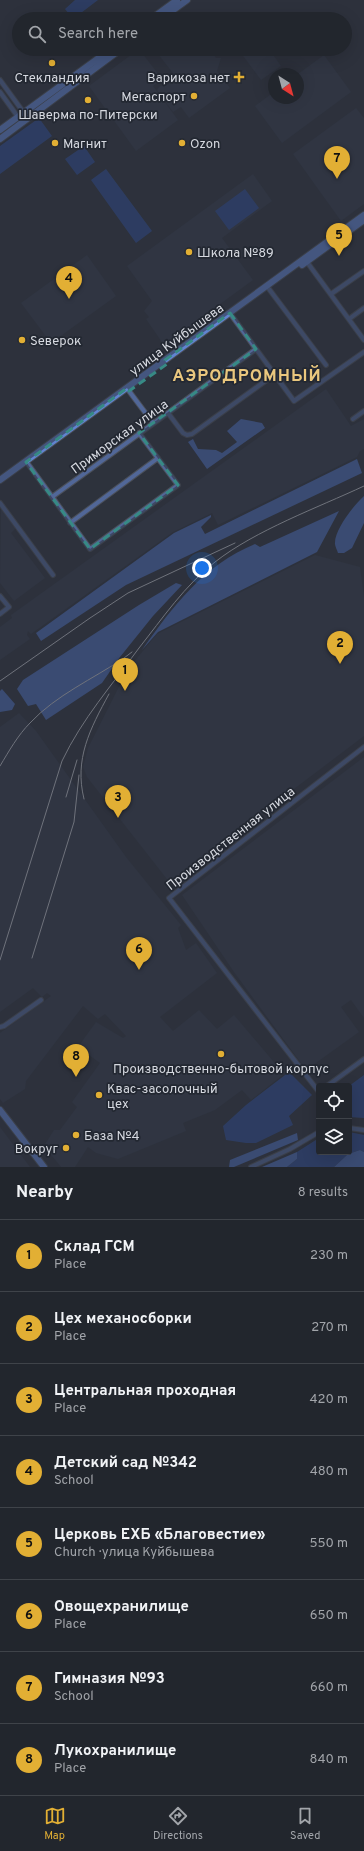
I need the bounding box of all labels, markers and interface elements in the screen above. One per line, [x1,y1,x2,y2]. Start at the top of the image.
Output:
search box [12,12,352,56]
icon: search [26,23,48,45]
text: Search here [58,25,138,44]
marker: Стекландия [47,58,57,68]
north arrow [268,68,304,104]
place label: Стекландия [14,71,90,87]
place label: Варикоза нет [147,71,230,87]
marker: Варикоза нет [233,71,245,83]
place label: Мегаспорт [121,90,186,106]
marker: Мегаспорт [189,91,199,101]
marker: Шаверма по-Питерски [83,95,93,105]
place label: Шаверма по-Питерски [18,108,158,124]
place label: Магнит [63,137,107,153]
place label: Ozon [190,137,220,153]
marker: Магнит [50,138,60,148]
marker: Ozon [177,138,187,148]
pin: 7 [324,146,350,179]
pin: 5 [326,223,352,256]
place label: Школа №89 [197,246,274,262]
marker: Школа №89 [184,247,194,257]
pin: 4 [56,266,82,299]
street label: улица Куйбышева [127,301,227,380]
place label: Sеверок [30,334,81,350]
marker: Sеверок [17,335,27,345]
district label: АЭРОДРОМНЫЙ [172,365,322,388]
street label: Приморская улица [68,397,172,478]
your location [192,558,212,578]
pin: 2 [327,631,353,664]
pin: 1 [112,658,138,691]
street label: Производственная улица [164,784,299,895]
pin: 3 [105,785,131,818]
pin: 6 [126,937,152,970]
pin: 8 [63,1044,89,1077]
marker: Производственно-бытовой корпус [216,1049,226,1059]
place label: Производственно-бытовой корпус [113,1062,329,1078]
place label: Квас-засолочный цех [107,1082,218,1113]
map controls [316,1083,352,1155]
button: locate [316,1083,352,1119]
marker: Квас-засолочный цех [94,1090,104,1100]
button: layers [316,1119,352,1155]
place label: База №4 [84,1129,140,1145]
marker: База №4 [71,1130,81,1140]
place label: Вокруг [15,1142,58,1158]
marker: Вокруг [61,1143,71,1153]
text: Nearby [16,1182,73,1204]
text: 8 results [298,1185,348,1201]
text: Склад ГСМ [54,1238,135,1257]
text: 1 [26,1248,32,1264]
text: 230 m [310,1248,348,1264]
text: Place [54,1257,86,1273]
text: Цех механосборки [54,1310,192,1329]
text: 2 [25,1320,33,1336]
text: 270 m [311,1320,348,1336]
text: Place [54,1329,86,1345]
text: Центральная проходная [54,1382,236,1401]
text: 3 [25,1392,33,1408]
text: 420 m [310,1392,348,1408]
text: Place [54,1401,86,1417]
text: Детский сад №342 [54,1454,197,1473]
text: 4 [25,1464,33,1480]
text: 480 m [310,1464,348,1480]
text: School [54,1473,94,1489]
text: Церковь ЕХБ «Благовестие» [54,1526,266,1545]
text: 5 [25,1536,33,1552]
text: 550 m [309,1536,348,1552]
text: Church · улица Куйбышева [54,1545,214,1561]
text: Овощехранилище [54,1598,189,1617]
text: 6 [25,1608,33,1624]
text: 650 m [310,1608,348,1624]
text: Place [54,1617,86,1633]
text: Гимназия №93 [54,1670,165,1689]
text: 7 [26,1680,32,1696]
text: 660 m [310,1680,348,1696]
text: School [54,1689,94,1705]
text: Лукохранилище [54,1742,176,1761]
text: 8 [25,1752,33,1768]
text: 840 m [310,1752,348,1768]
text: Place [54,1761,86,1777]
tab: Map [44,1805,66,1843]
tab: Directions [153,1805,203,1843]
tab: Saved [290,1805,320,1843]

